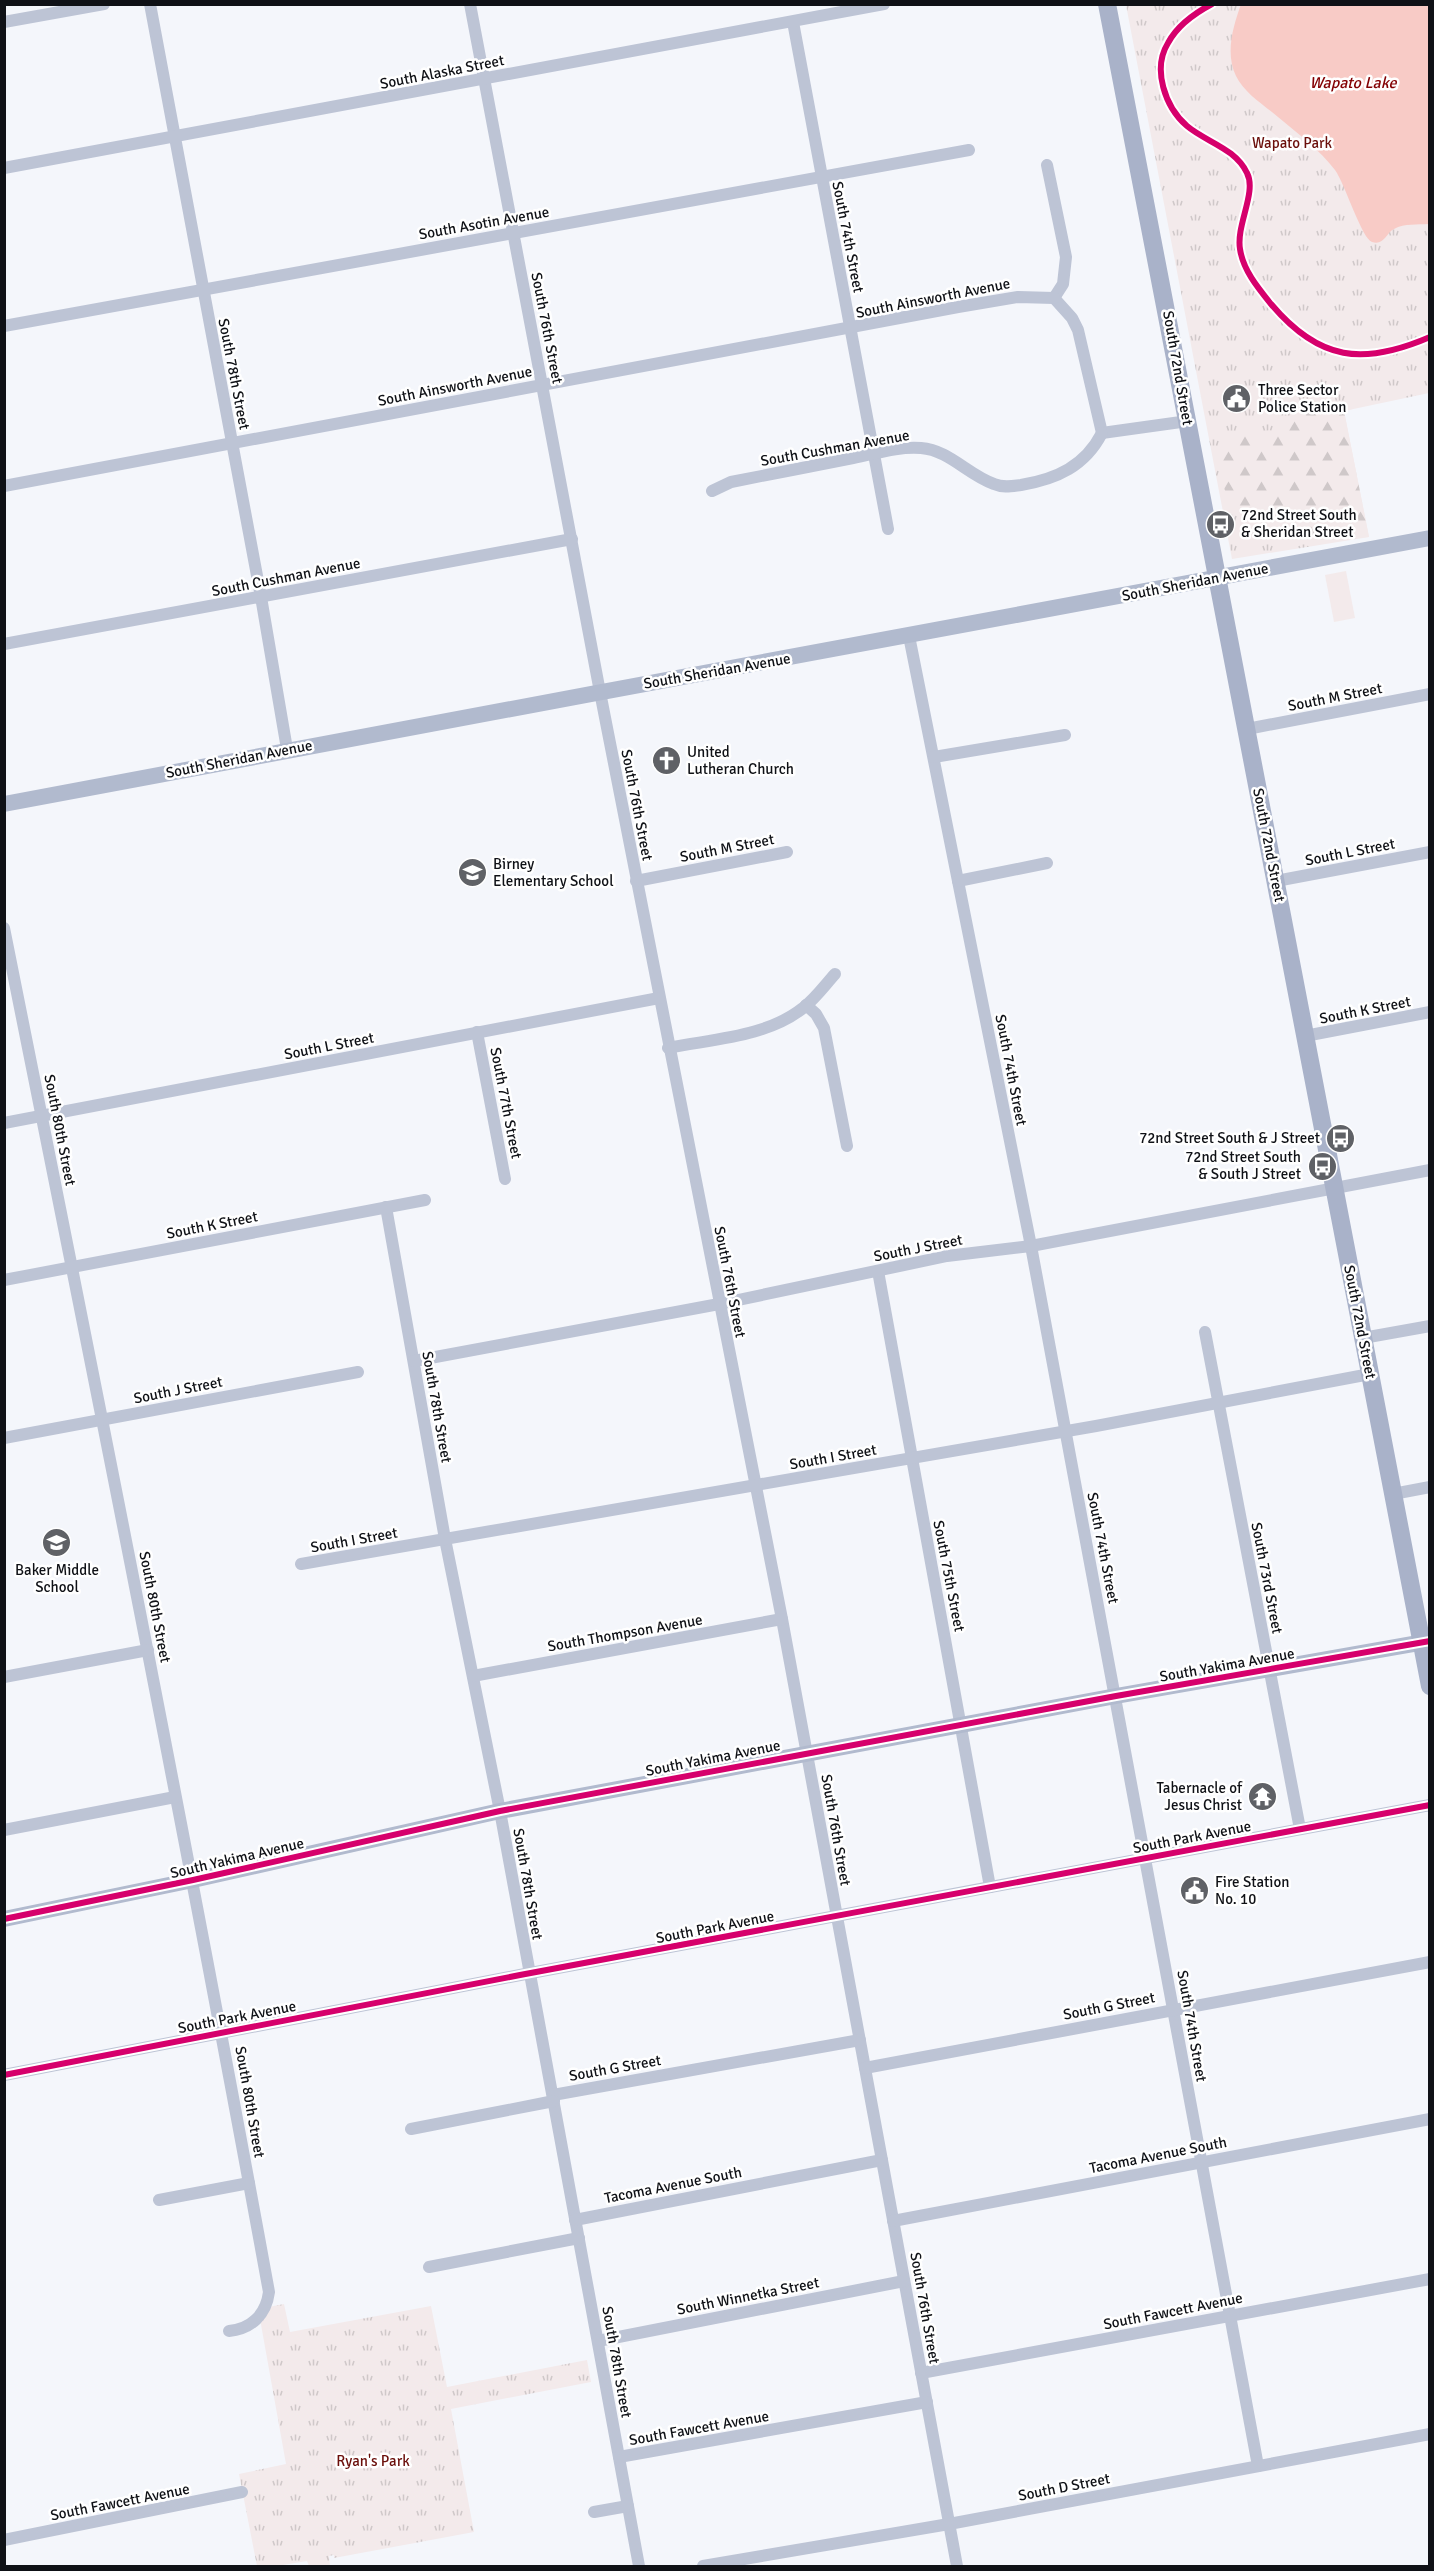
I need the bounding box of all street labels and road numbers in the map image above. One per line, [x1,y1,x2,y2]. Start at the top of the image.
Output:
street label: South Alaska Street [378,51,506,93]
street label: South 74th Street [828,180,868,294]
street label: South Asotin Avenue [417,203,551,243]
street label: South 76th Street [527,271,567,385]
street label: South Ainsworth Avenue [854,274,1012,322]
street label: South 72nd Street [1159,309,1197,427]
street label: South 78th Street [214,317,254,431]
street label: South Ainsworth Avenue [376,362,534,410]
street label: South Cushman Avenue [759,426,911,470]
street label: South Cushman Avenue [210,554,362,600]
street label: South Sheridan Avenue [1120,559,1270,605]
street label: South Sheridan Avenue [642,649,792,693]
street label: South M Street [1286,679,1384,715]
street label: South Sheridan Avenue [164,736,314,782]
street label: South 76th Street [617,748,657,862]
street label: South 72nd Street [1249,786,1289,904]
street label: South M Street [678,830,776,866]
street label: South L Street [1304,834,1396,870]
street label: South K Street [1318,992,1412,1028]
street label: South 74th Street [991,1013,1031,1127]
street label: South L Street [283,1028,375,1064]
street label: South 77th Street [486,1046,526,1160]
street label: South 80th Street [40,1073,80,1187]
street label: South K Street [165,1207,259,1243]
street label: South 76th Street [710,1225,750,1339]
street label: South J Street [872,1231,964,1265]
street label: South 72nd Street [1340,1263,1380,1381]
street label: South 78th Street [418,1350,456,1464]
street label: South J Street [132,1373,224,1407]
street label: South I Street [788,1441,878,1473]
street label: South 74th Street [1083,1491,1123,1605]
street label: South 75th Street [929,1519,969,1633]
street label: South 73rd Street [1247,1521,1287,1635]
street label: South I Street [309,1524,399,1556]
street label: South 80th Street [135,1550,175,1664]
street label: South Thompson Avenue [546,1610,704,1656]
street label: South Yakima Avenue [1158,1644,1296,1686]
street label: South Yakima Avenue [644,1736,782,1780]
street label: South 76th Street [817,1773,855,1887]
street label: South Park Avenue [1131,1817,1253,1857]
street label: South 78th Street [509,1827,547,1941]
street label: South Yakima Avenue [168,1834,306,1882]
street label: South Park Avenue [654,1907,776,1947]
street label: South 74th Street [1173,1969,1211,2083]
street label: South G Street [1062,1988,1156,2024]
street label: South Park Avenue [176,1997,298,2037]
street label: South 80th Street [231,2045,269,2159]
street label: South G Street [568,2051,662,2085]
street label: Tacoma Avenue South [1088,2133,1228,2177]
street label: Tacoma Avenue South [603,2163,743,2207]
street label: South 76th Street [906,2251,944,2365]
street label: South Winnetka Street [675,2273,821,2319]
street label: South Fawcett Avenue [1102,2289,1244,2333]
street label: South 78th Street [598,2305,636,2419]
street label: South Fawcett Avenue [628,2407,770,2449]
street label: South D Street [1017,2469,1111,2505]
street label: South Fawcett Avenue [49,2480,191,2524]

